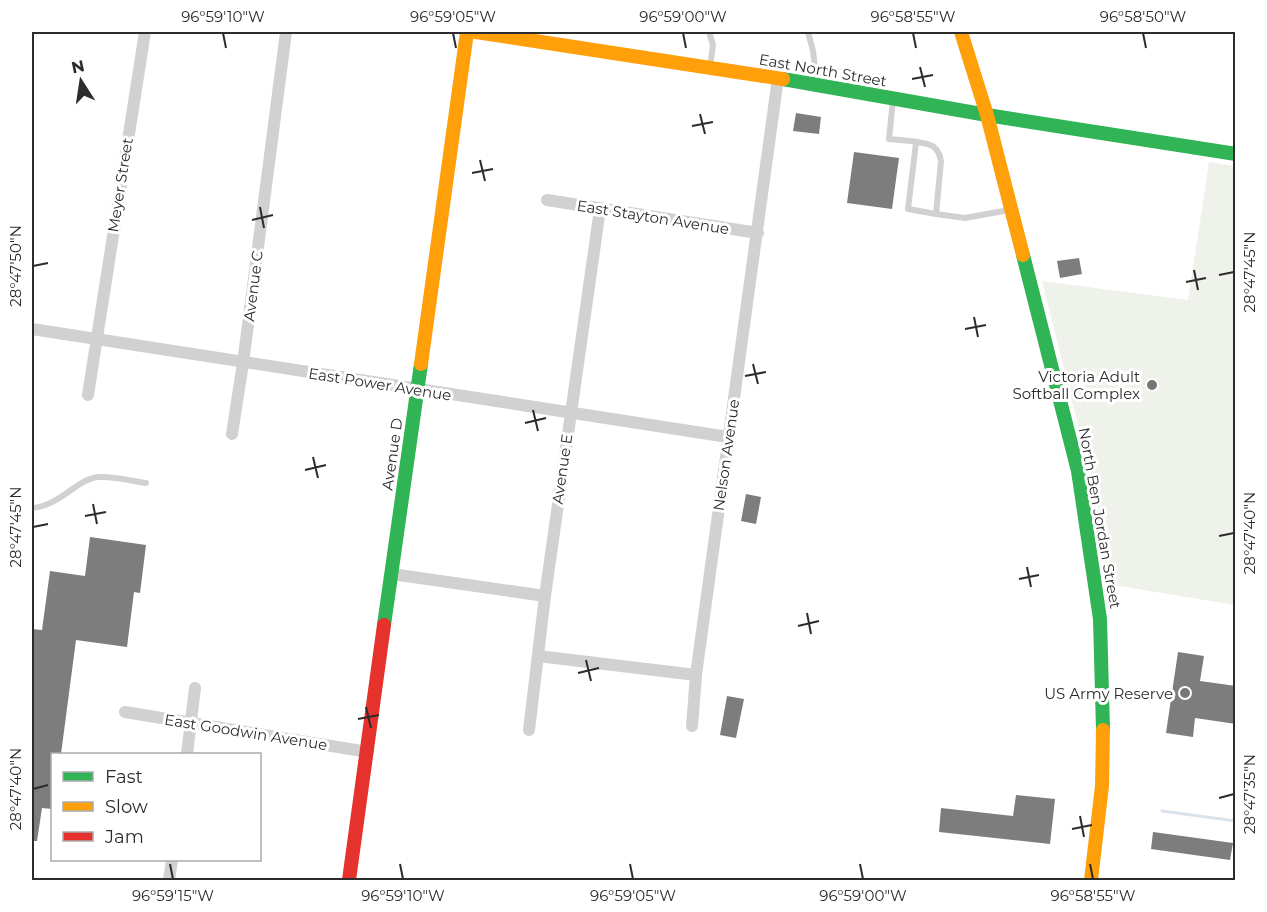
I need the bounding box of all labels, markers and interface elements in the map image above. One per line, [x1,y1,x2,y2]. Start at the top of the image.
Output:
text: 96°59'10"W [181,7,265,26]
text: 96°59'05"W [410,7,496,26]
text: 96°59'00"W [639,7,727,26]
text: 96°58'55"W [871,7,956,26]
text: 96°58'50"W [1100,7,1187,26]
street label: East North Street [758,49,888,91]
north arrow [51,51,111,111]
text: N [70,56,86,77]
street label: Meyer Street [103,136,137,234]
street label: East Stayton Avenue [576,196,730,238]
text: 28°47'50"N [6,225,25,307]
text: 28°47'45"N [1240,232,1259,312]
street label: Avenue C [239,249,267,322]
street label: East Power Avenue [307,363,453,405]
place label: Victoria Adult Softball Complex [1013,367,1140,403]
marker: Victoria Adult Softball Complex [1145,378,1159,392]
street label: Nelson Avenue [709,398,743,512]
street label: Avenue D [378,417,406,491]
street label: North Ben Jordan Street [1075,426,1125,610]
street label: Avenue E [548,433,576,505]
text: 28°47'45"N [6,487,25,567]
text: 28°47'40"N [1240,492,1259,574]
place label: US Army Reserve [1044,684,1173,703]
marker: US Army Reserve [1178,686,1192,700]
street label: East Goodwin Avenue [163,710,329,754]
text: 28°47'40"N [6,748,25,830]
legend [51,753,261,861]
text: 28°47'35"N [1240,754,1259,834]
text: Fast [105,766,143,788]
text: Slow [105,796,148,818]
text: Jam [104,826,144,848]
text: 96°59'15"W [132,886,214,905]
text: 96°59'10"W [361,886,445,905]
text: 96°59'05"W [590,886,676,905]
text: 96°59'00"W [819,886,907,905]
text: 96°58'55"W [1051,886,1136,905]

